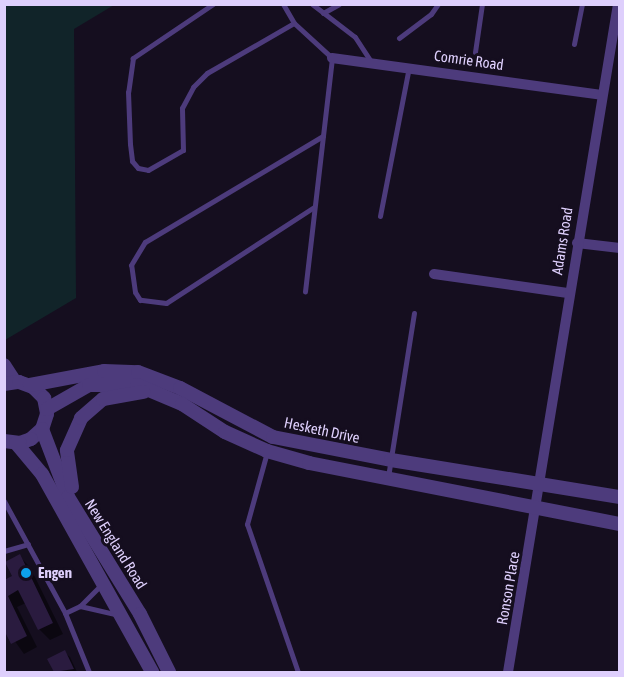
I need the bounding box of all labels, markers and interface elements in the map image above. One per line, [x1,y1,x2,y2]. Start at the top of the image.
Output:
street label: Comrie Road [433,46,505,74]
street label: Adams Road [548,206,576,276]
street label: Hesketh Drive [283,413,361,447]
street label: New England Road [81,496,151,592]
street label: Ronson Place [493,550,523,626]
place label: Engen [38,564,72,582]
marker: Engen [19,566,33,580]

